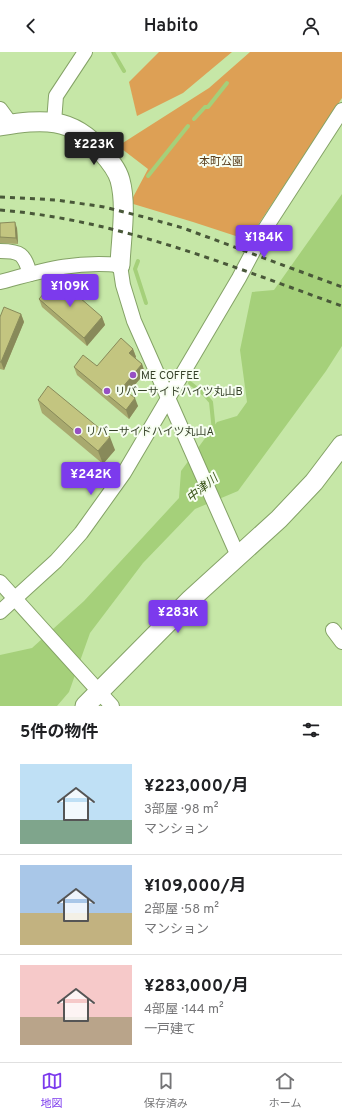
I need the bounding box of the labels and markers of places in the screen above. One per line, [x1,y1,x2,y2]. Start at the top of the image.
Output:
pin: ¥223K [66,132,122,166]
pin: ¥184K [236,225,292,259]
pin: ¥109K [42,274,98,308]
place label: ME COFFEE [141,369,199,383]
marker: ME COFFEE [128,370,138,380]
place label: リバーサイドハイツ丸山B [115,385,243,399]
marker: リバーサイドハイツ丸山B [102,386,112,396]
place label: リバーサイドハイツ丸山A [86,425,214,439]
marker: リバーサイドハイツ丸山A [73,426,83,436]
pin: ¥242K [63,462,119,496]
pin: ¥283K [150,600,206,634]

